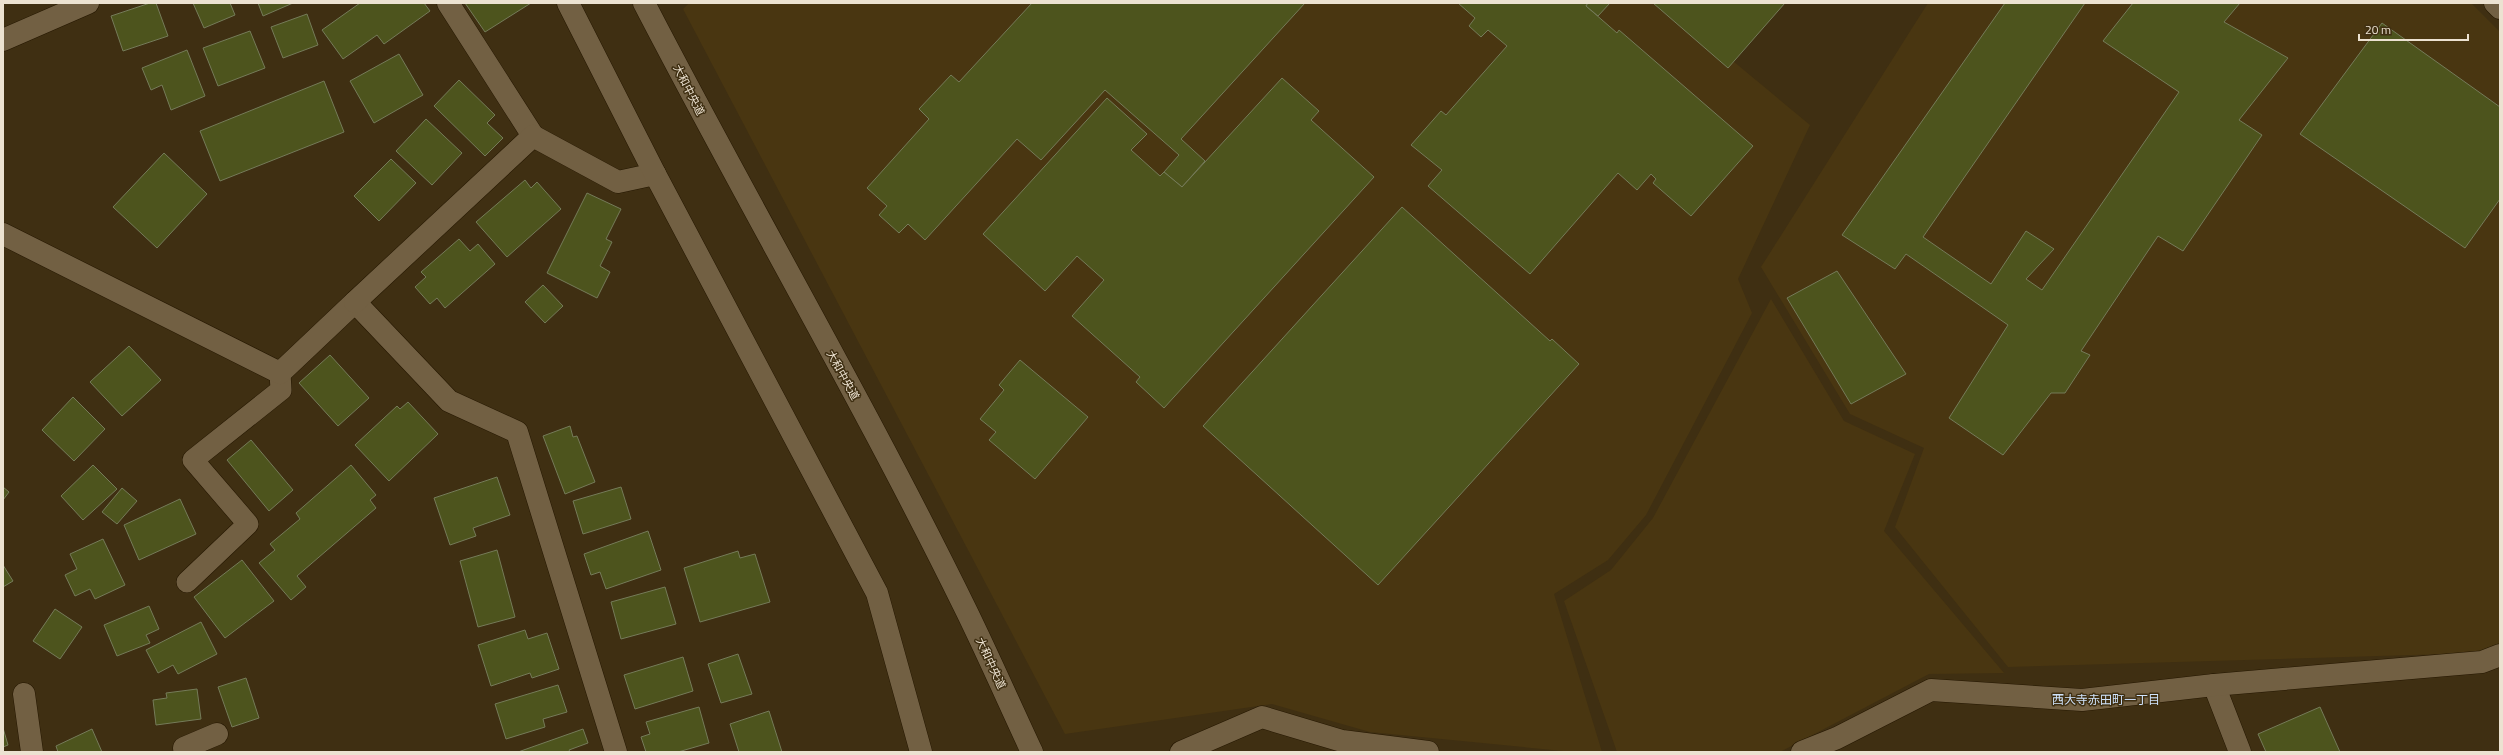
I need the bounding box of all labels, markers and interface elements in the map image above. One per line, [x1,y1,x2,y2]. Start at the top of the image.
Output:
scale bar [2359,16,2468,42]
text: 20 m [2365,20,2391,39]
street label: 大和中央道 [669,62,709,118]
street label: 大和中央道 [823,347,863,403]
street label: 大和中央道 [972,635,1010,691]
district label: 西大寺赤田町一丁目 [2052,690,2160,709]

